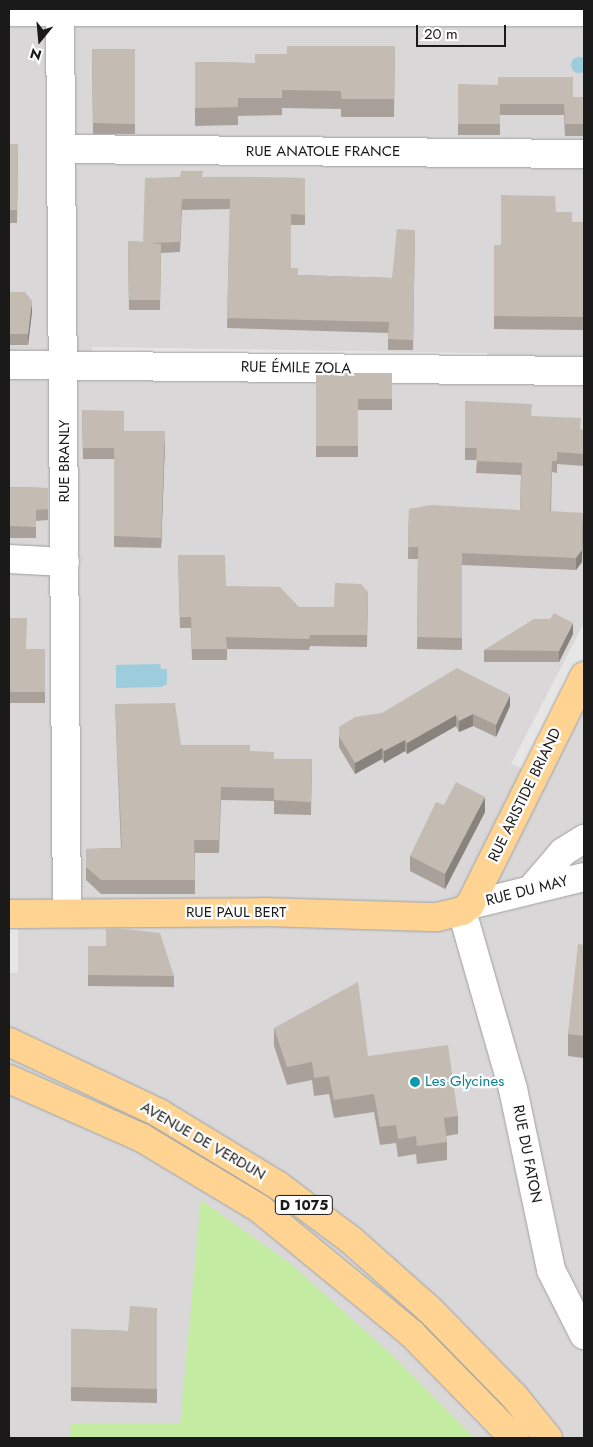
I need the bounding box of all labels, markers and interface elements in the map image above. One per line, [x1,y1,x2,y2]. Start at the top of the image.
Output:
north arrow [15,15,65,65]
scale bar [418,15,508,47]
text: 20 m [424,23,458,45]
text: N [27,43,44,66]
street label: RUE ANATOLE FRANCE [246,143,400,161]
street label: RUE ÉMILE ZOLA [241,358,351,378]
street label: RUE BRANLY [56,420,74,502]
street label: RUE ARISTIDE BRIAND [485,725,565,865]
street label: RUE DU MAY [484,872,570,910]
street label: RUE PAUL BERT [186,904,286,922]
place label: Les Glycines [425,1073,504,1091]
marker: Les Glycines [409,1076,421,1088]
street label: AVENUE DE VERDUN [137,1098,269,1184]
street label: RUE DU FATON [509,1103,545,1205]
road number: D 1075 [274,1194,334,1216]

